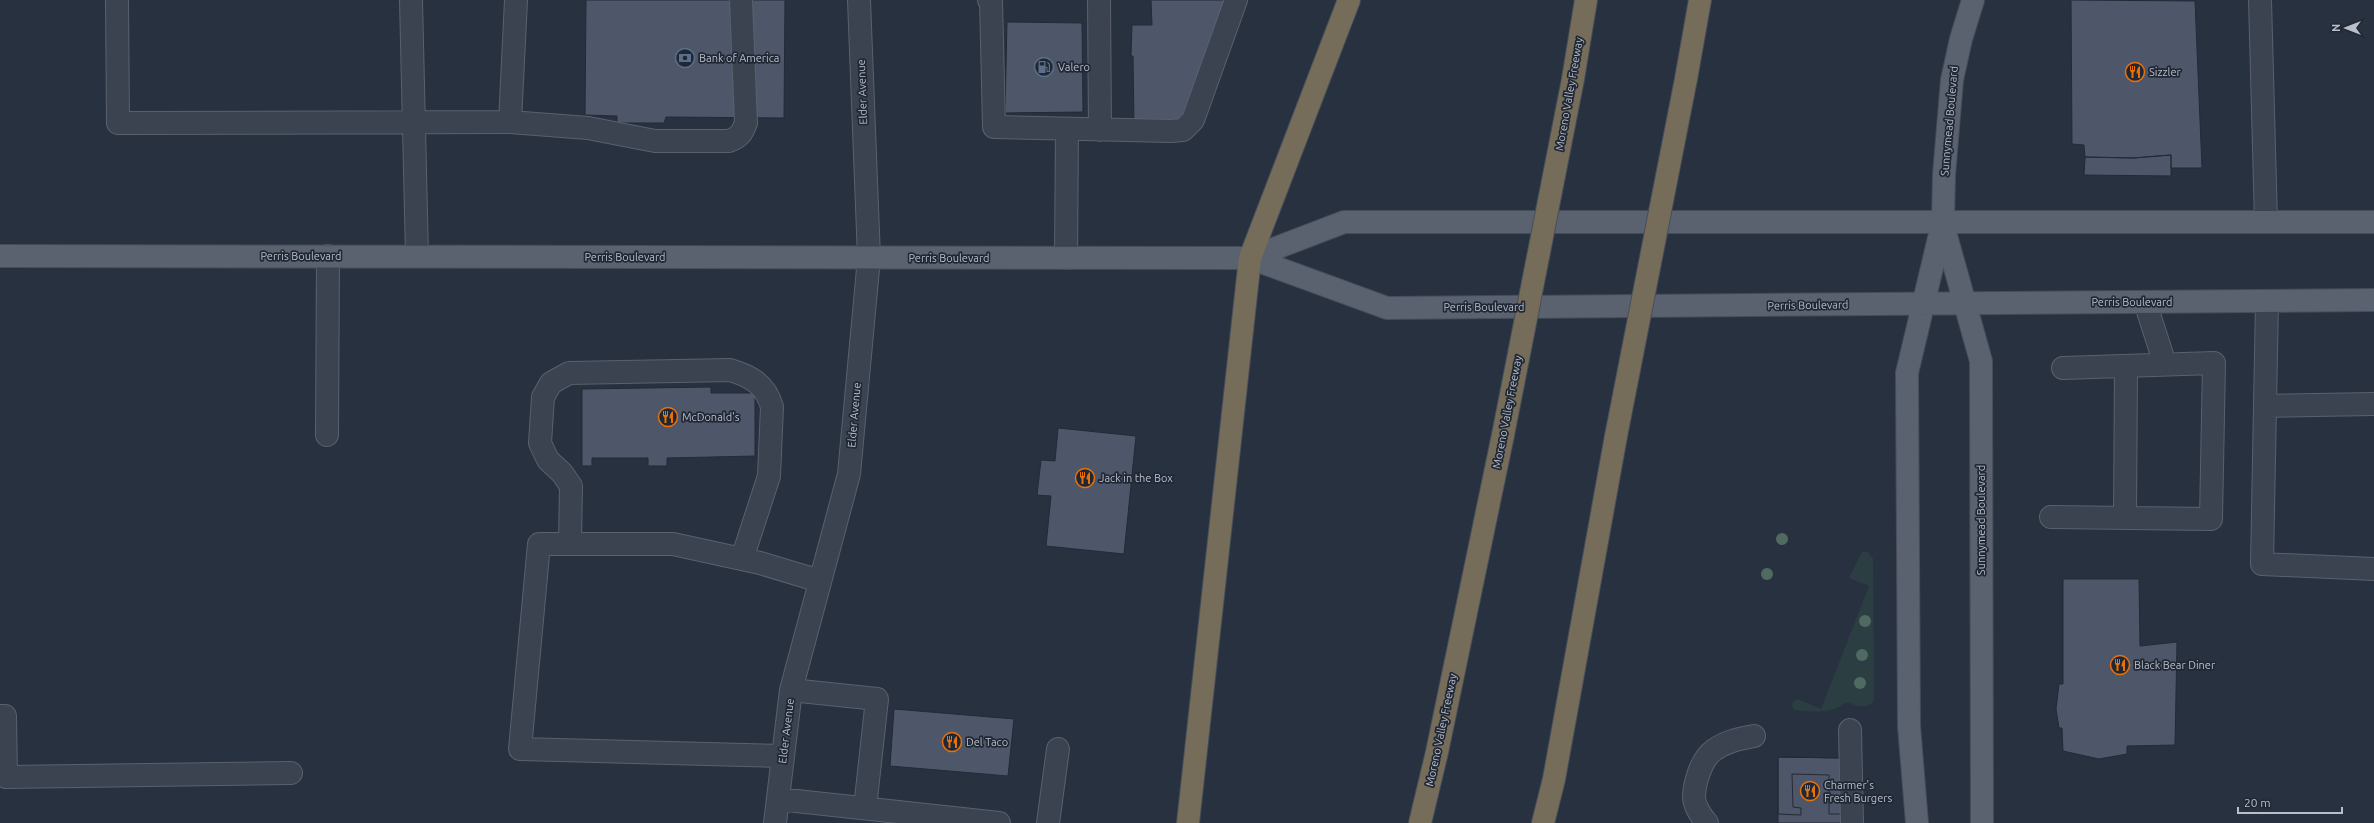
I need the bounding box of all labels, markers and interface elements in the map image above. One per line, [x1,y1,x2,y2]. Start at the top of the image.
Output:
north arrow [2326,8,2366,48]
text: N [2330,24,2342,32]
street label: Moreno Valley Freeway [1553,36,1585,152]
bank icon: Bank of America [674,47,696,69]
place label: Bank of America [699,52,779,64]
fuel station icon: Valero [1033,56,1055,78]
street label: Elder Avenue [855,59,869,125]
place label: Valero [1058,61,1090,73]
restaurant icon: Sizzler [2124,61,2146,83]
street label: Sunnymead Boulevard [1938,66,1960,176]
place label: Sizzler [2149,66,2182,78]
street label: Perris Boulevard [261,250,342,262]
street label: Perris Boulevard [585,251,666,263]
street label: Perris Boulevard [909,252,990,264]
street label: Perris Boulevard [2092,296,2173,308]
street label: Perris Boulevard [1767,298,1849,312]
street label: Perris Boulevard [1444,301,1525,313]
street label: Moreno Valley Freeway [1490,354,1524,470]
street label: Elder Avenue [845,382,863,448]
restaurant icon: McDonald's [657,406,679,428]
place label: McDonald's [682,411,740,423]
street label: Sunnymead Boulevard [1975,465,1987,575]
restaurant icon: Jack in the Box [1074,467,1096,489]
place label: Jack in the Box [1099,472,1173,484]
restaurant icon: Black Bear Diner [2109,654,2131,676]
place label: Black Bear Diner [2134,659,2216,671]
street label: Moreno Valley Freeway [1423,672,1459,787]
street label: Elder Avenue [776,698,796,764]
restaurant icon: Del Taco [941,731,963,753]
place label: Del Taco [966,736,1008,748]
place label: Charmer's Fresh Burgers [1824,779,1892,804]
restaurant icon: Charmer's Fresh Burgers [1799,780,1821,802]
scale bar [2238,789,2342,815]
text: 20 m [2244,796,2271,809]

